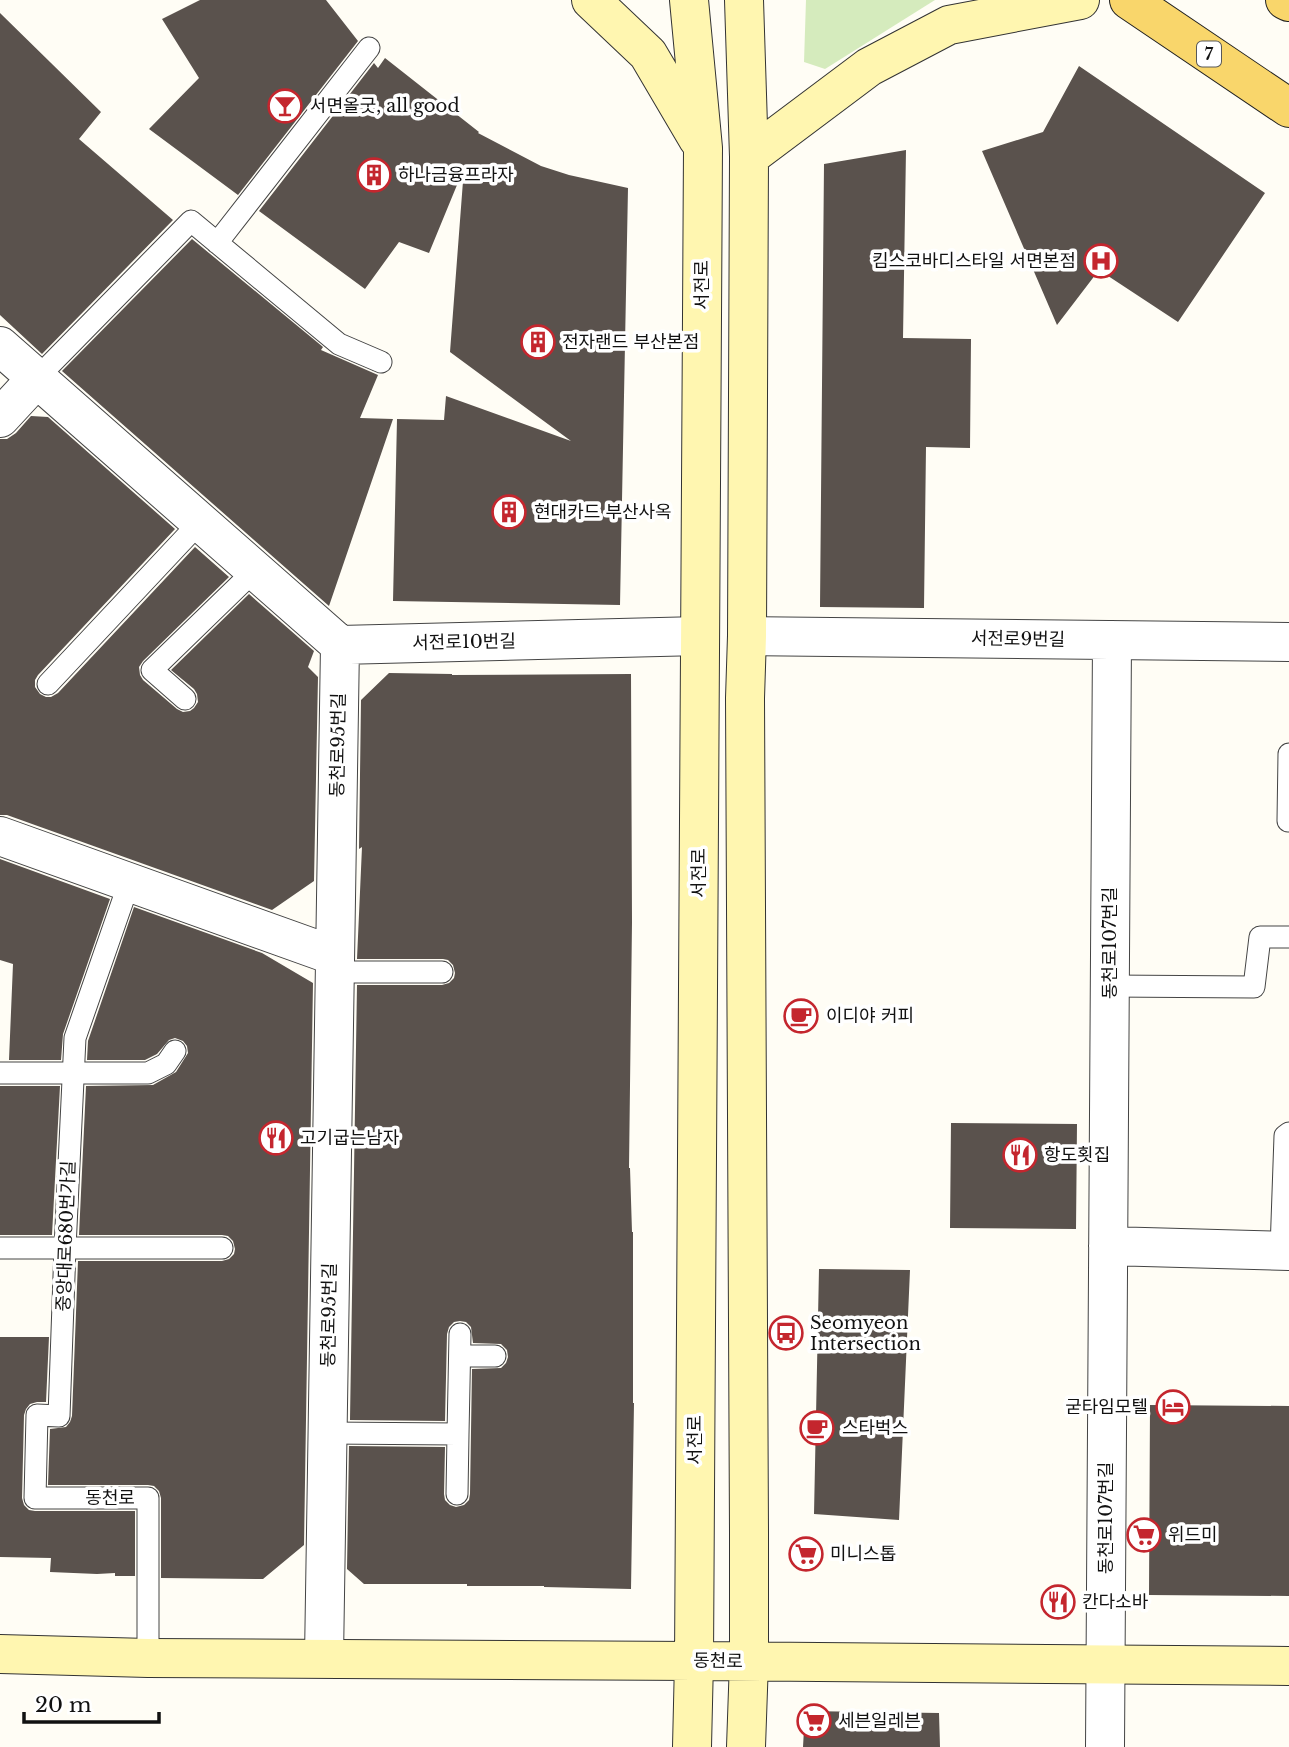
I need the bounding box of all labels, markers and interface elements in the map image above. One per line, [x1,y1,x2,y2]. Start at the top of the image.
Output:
road number: 7 [1197,42,1221,66]
bar icon: 서면올굿, all good [266,87,304,125]
place label: 서면올굿, all good [310,95,460,117]
building icon: 하나금융프라자 [355,156,393,194]
place label: 하나금융프라자 [398,164,514,186]
hospital icon: 킴스코바디스타일 서면본점 [1082,242,1120,280]
place label: 킴스코바디스타일 서면본점 [872,250,1076,272]
street label: 서전로 [691,260,713,310]
building icon: 전자랜드 부산본점 [519,323,557,361]
place label: 전자랜드 부산본점 [562,331,700,353]
building icon: 현대카드 부산사옥 [490,493,528,531]
place label: 현대카드 부산사옥 [534,501,672,523]
street label: 서전로9번길 [971,627,1065,651]
street label: 서전로10번길 [412,630,516,654]
street label: 동천로95번길 [326,693,350,797]
street label: 서전로 [688,848,710,898]
street label: 동천로107번길 [1099,887,1121,999]
cafe icon: 이디야 커피 [782,997,820,1035]
place label: 이디야 커피 [826,1005,914,1027]
restaurant icon: 고기굽는남자 [257,1119,295,1157]
place label: 고기굽는남자 [300,1127,400,1149]
restaurant icon: 항도횟집 [1001,1136,1039,1174]
place label: 항도횟집 [1044,1144,1110,1166]
street label: 중앙대로680번가길 [52,1160,80,1312]
street label: 동천로95번길 [317,1263,341,1367]
place label: Seomyeon Intersection [810,1312,921,1355]
bus stop icon: Seomyeon Intersection [767,1314,805,1352]
hotel icon: 굳타임모텔 [1154,1388,1192,1426]
place label: 굳타임모텔 [1065,1396,1148,1418]
cafe icon: 스타벅스 [798,1409,836,1447]
street label: 서전로 [684,1415,706,1465]
place label: 스타벅스 [842,1417,908,1439]
street label: 동천로107번길 [1095,1462,1117,1574]
street label: 동천로 [85,1487,135,1509]
supermarket icon: 위드미 [1125,1516,1163,1554]
place label: 위드미 [1168,1524,1218,1546]
supermarket icon: 미니스톱 [787,1535,825,1573]
place label: 미니스톱 [830,1543,896,1565]
restaurant icon: 칸다소바 [1039,1583,1077,1621]
place label: 칸다소바 [1082,1591,1149,1613]
street label: 동천로 [693,1650,743,1672]
scale bar [24,1680,159,1724]
text: 20 m [35,1692,92,1718]
supermarket icon: 세븐일레븐 [795,1702,833,1740]
place label: 세븐일레븐 [838,1710,921,1732]

